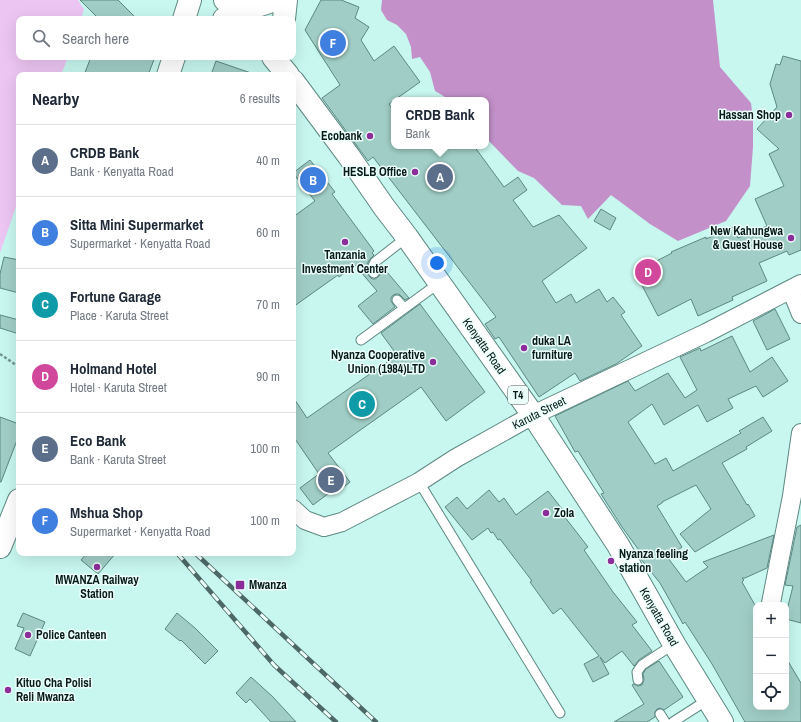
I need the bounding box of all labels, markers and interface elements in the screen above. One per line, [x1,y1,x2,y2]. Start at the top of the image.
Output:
search box [16,16,296,60]
icon: search [30,27,52,49]
text: Search here [62,28,129,49]
pin: F [320,28,346,58]
text: Nearby [32,87,79,110]
text: 6 results [240,90,280,107]
popup [391,97,489,149]
text: CRDB Bank [405,104,475,125]
place label: Hassan Shop [719,107,781,123]
marker: Hassan Shop [784,110,794,120]
text: Bank [405,125,430,142]
place label: Ecobank [321,128,363,144]
marker: Ecobank [365,131,375,141]
text: CRDB Bank [70,142,139,163]
text: A [41,152,49,169]
text: 40 m [256,152,280,169]
pin: A [427,162,453,192]
text: Bank · Kenyatta Road [70,163,174,180]
place label: HESLB Office [343,164,408,180]
pin: B [300,165,326,195]
marker: HESLB Office [410,167,420,177]
text: Sitta Mini Supermarket [70,214,203,235]
place label: New Kahungwa & Guest House [710,223,784,253]
text: B [41,224,49,241]
text: 60 m [256,224,280,241]
marker: New Kahungwa & Guest House [786,233,796,243]
text: Supermarket · Kenyatta Road [70,235,210,252]
marker: Tanzania Investment Center [340,237,350,247]
place label: Tanzania Investment Center [302,247,388,277]
your location [427,253,447,273]
pin: D [635,257,661,287]
text: Fortune Garage [70,286,161,307]
text: C [41,296,49,313]
text: 70 m [256,296,280,313]
text: Place · Karuta Street [70,307,168,324]
street label: Kenyatta Road [459,315,509,377]
place label: duka LA furniture [532,333,573,363]
marker: duka LA furniture [519,343,529,353]
place label: Nyanza Cooperative Union (1984)LTD [331,347,426,377]
marker: Nyanza Cooperative Union (1984)LTD [428,357,438,367]
text: Holmand Hotel [70,358,157,379]
text: D [41,368,49,385]
text: 90 m [256,368,280,385]
text: Hotel · Karuta Street [70,379,167,396]
road number: T4 [508,386,528,404]
pin: C [349,389,375,419]
street label: Karuta Street [510,393,569,433]
text: Eco Bank [70,430,126,451]
text: E [41,440,49,457]
text: 100 m [250,440,280,457]
text: Bank · Karuta Street [70,451,166,468]
pin: E [318,465,344,495]
text: Mshua Shop [70,502,143,523]
place label: Zola [554,505,575,521]
marker: Zola [541,508,551,518]
text: F [42,512,48,529]
text: 100 m [250,512,280,529]
text: Supermarket · Kenyatta Road [70,523,210,540]
place label: Nyanza feeling station [619,546,688,576]
marker: Nyanza feeling station [606,556,616,566]
marker: MWANZA Railway Station [92,562,102,572]
place label: MWANZA Railway Station [55,572,139,602]
place label: Mwanza [249,577,287,593]
marker: Mwanza [234,579,246,591]
street label: Kenyatta Road [636,585,682,649]
map controls [753,602,789,710]
button: + [753,602,789,638]
place label: Police Canteen [36,627,107,643]
marker: Police Canteen [23,630,33,640]
button: − [753,638,789,674]
button: locate [753,674,789,710]
place label: Kituo Cha Polisi Reli Mwanza [16,675,92,705]
marker: Kituo Cha Polisi Reli Mwanza [3,685,13,695]

